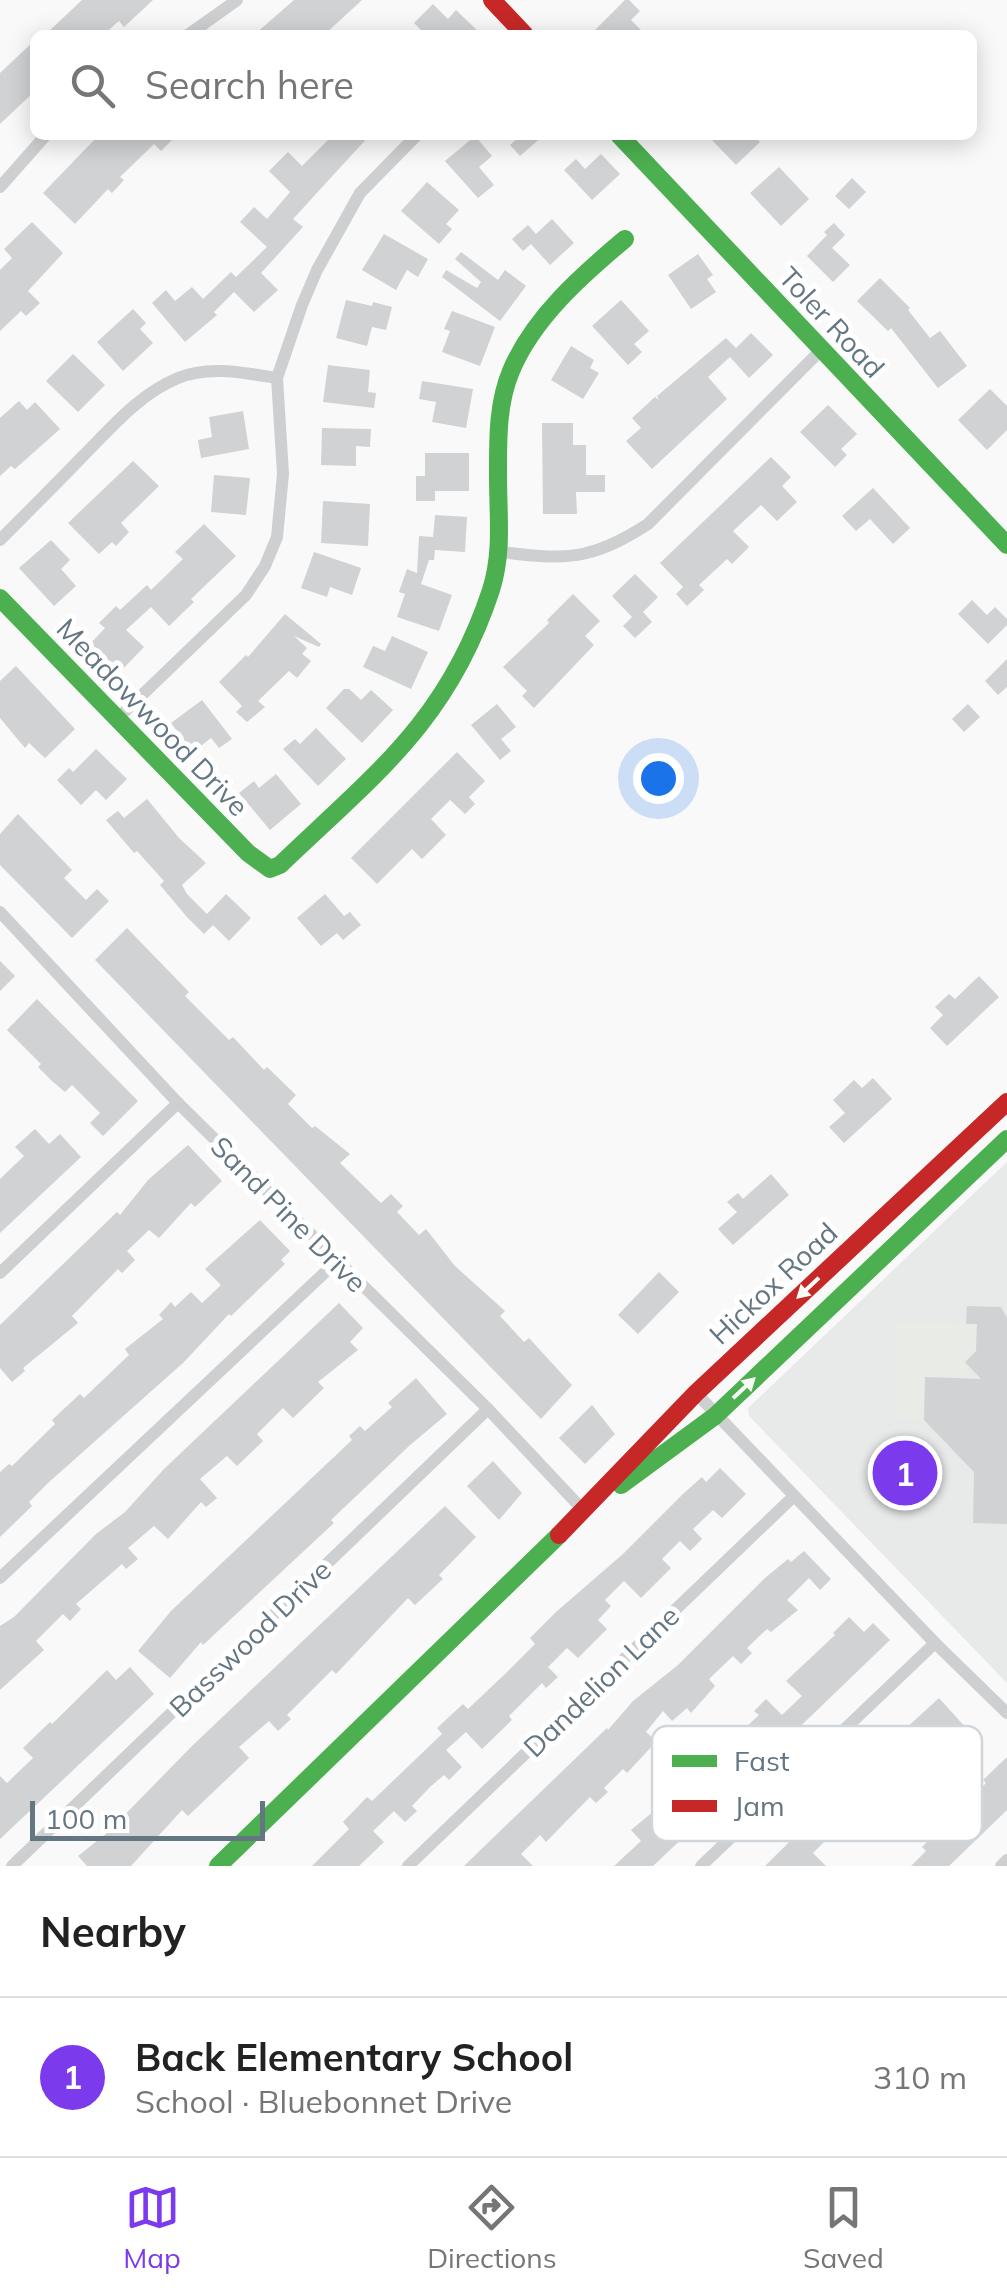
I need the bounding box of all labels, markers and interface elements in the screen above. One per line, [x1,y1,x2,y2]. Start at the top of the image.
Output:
search box [30,30,977,140]
icon: search [65,58,120,113]
text: Search here [145,61,354,109]
street label: Toler Road [772,259,892,385]
street label: Meadowwood Drive [50,611,256,823]
your location [633,753,684,804]
street label: Sand Pine Drive [204,1129,374,1299]
street label: Hickox Road [702,1215,844,1351]
one-way arrow [796,1276,820,1299]
one-way arrow [732,1377,756,1400]
pin: 1 [872,1436,938,1510]
street label: Basswood Drive [162,1552,338,1724]
street label: Dandelion Lane [516,1598,686,1764]
legend [652,1726,982,1841]
text: Fast [734,1743,790,1778]
text: Jam [734,1788,785,1823]
scale bar [30,1796,265,1840]
text: 100 m [45,1801,127,1836]
text: Nearby [40,1905,186,1958]
text: Back Elementary School [135,2033,573,2081]
text: 1 [63,2057,82,2097]
text: 310 m [873,2057,967,2097]
text: School · Bluebonnet Drive [135,2081,512,2121]
tab: Map [123,2180,181,2275]
tab: Directions [427,2180,557,2275]
tab: Saved [803,2180,884,2275]

